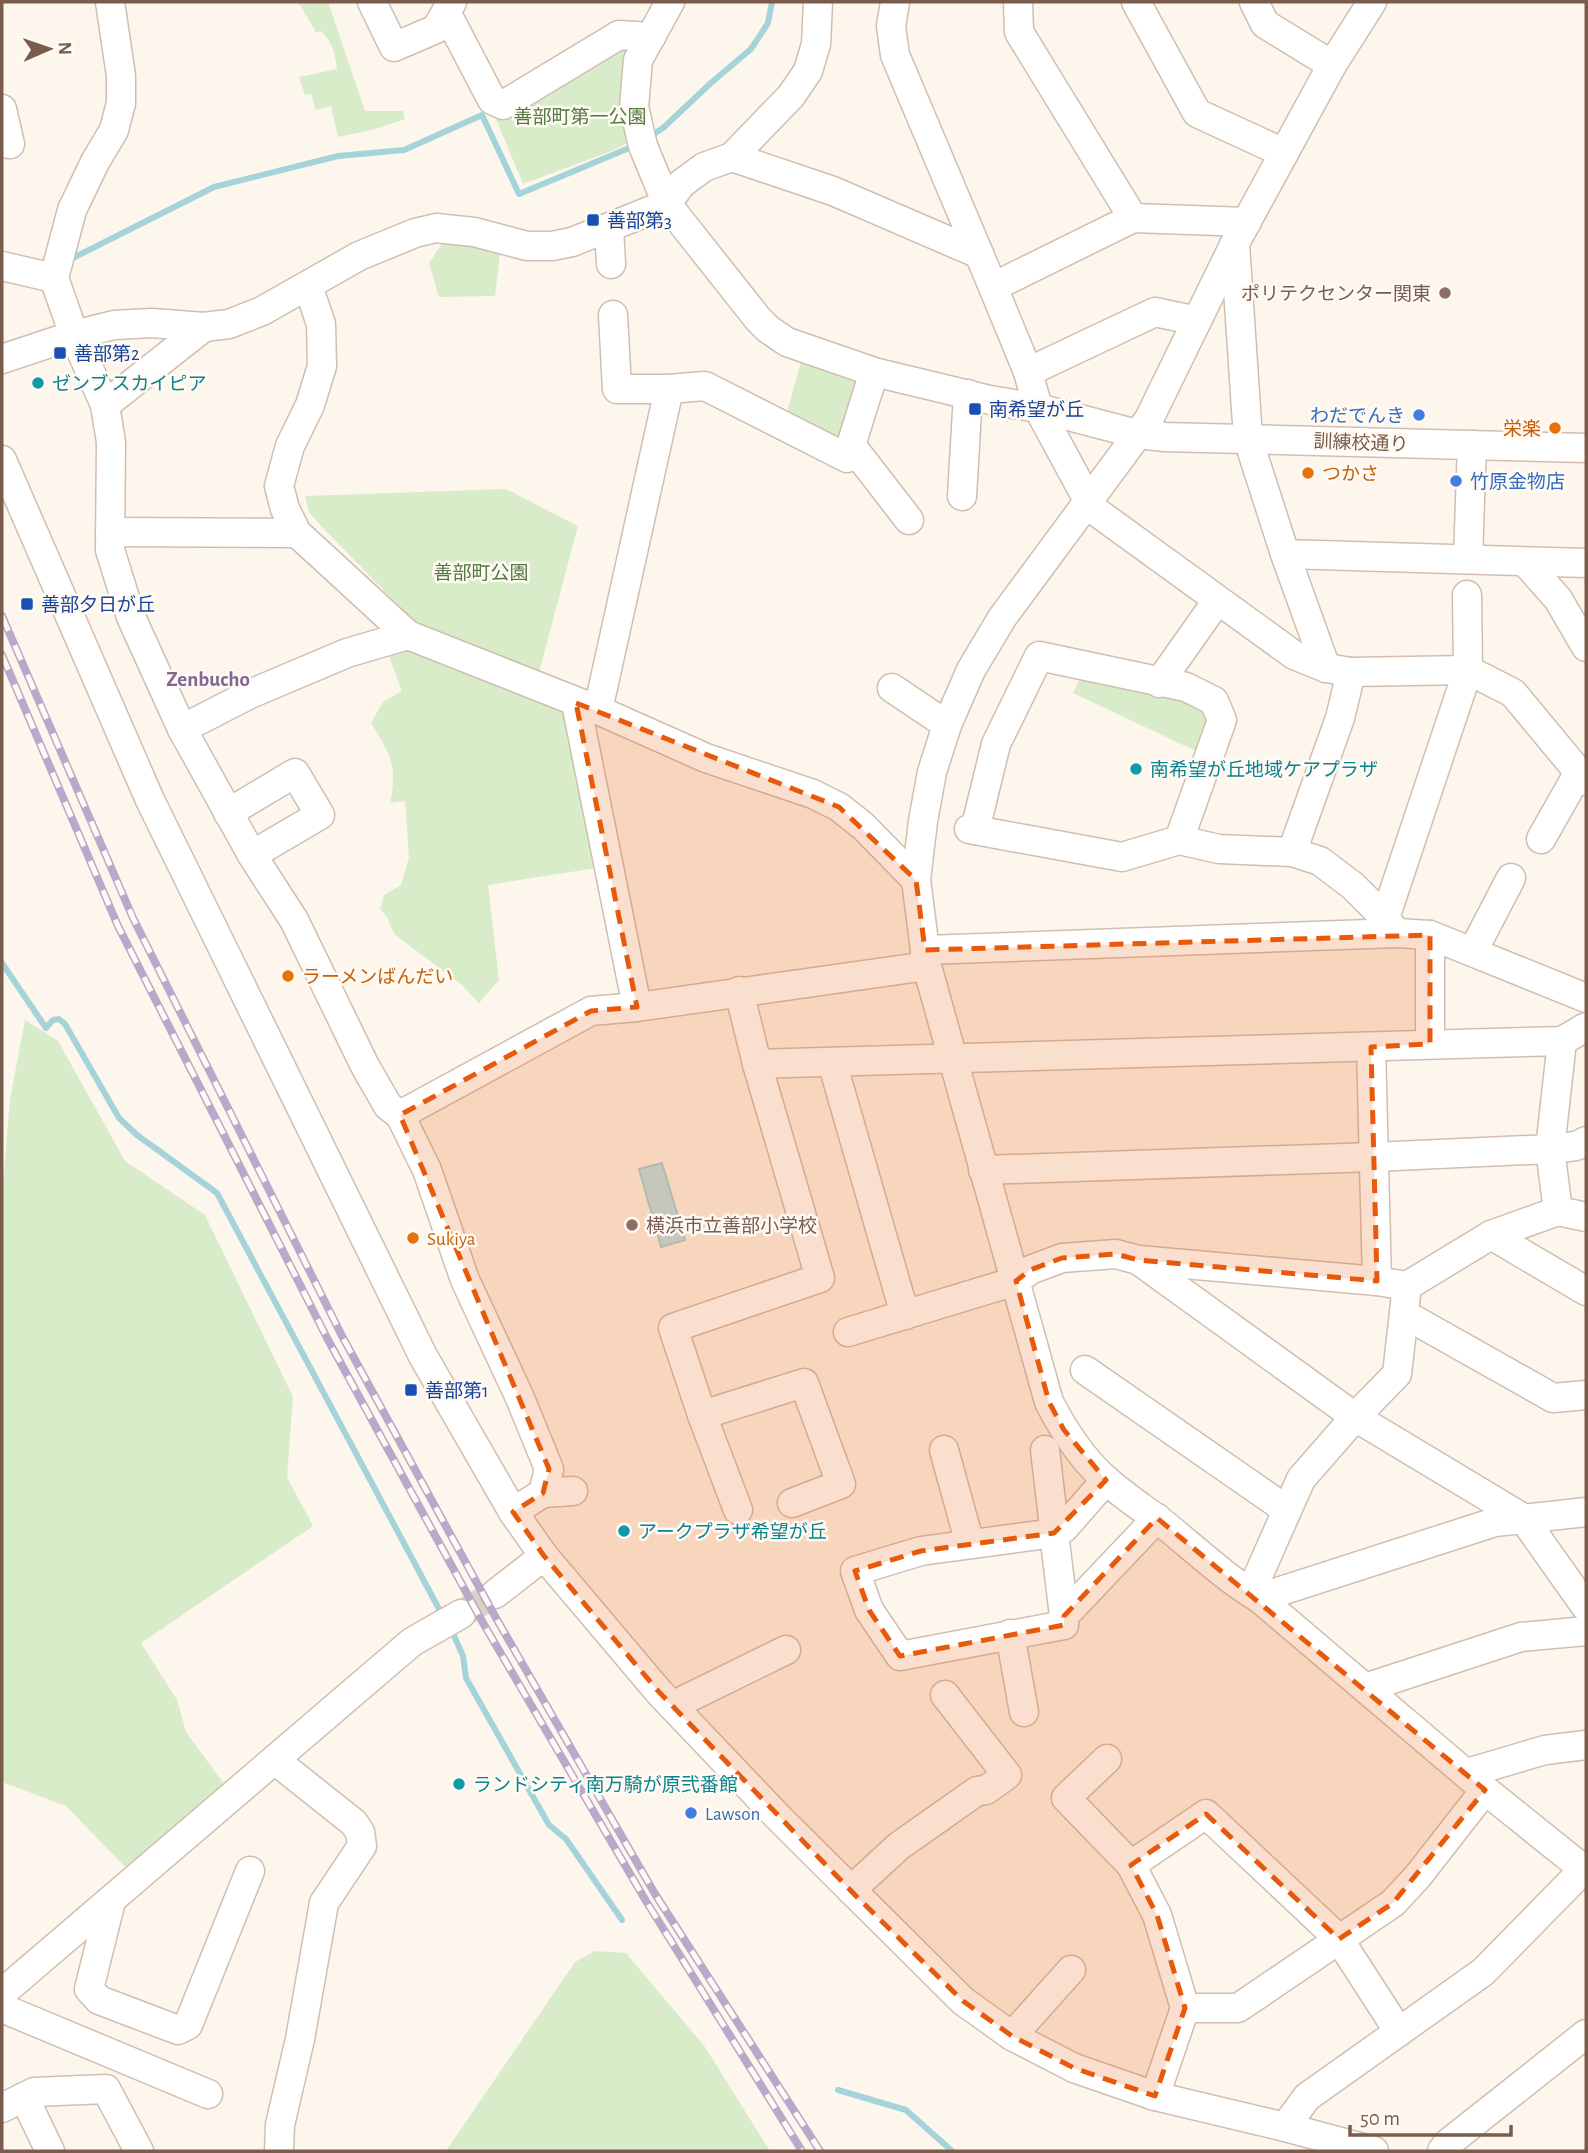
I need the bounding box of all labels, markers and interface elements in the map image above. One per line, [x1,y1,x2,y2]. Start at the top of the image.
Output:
north arrow [14,14,84,84]
text: N [55,42,74,55]
park label: 善部町第一公園 [513,106,647,127]
place label: 善部第3 [607,210,672,231]
marker: 善部第3 [585,212,601,228]
place label: ポリテクセンター関東 [1241,283,1431,304]
marker: ポリテクセンター関東 [1437,285,1453,301]
place label: 善部第2 [74,343,140,364]
marker: 善部第2 [52,345,68,361]
place label: ゼンブ スカイピア [52,373,207,394]
marker: ゼンブ スカイピア [30,375,46,391]
place label: 南希望が丘 [989,399,1084,420]
marker: 南希望が丘 [967,401,983,417]
place label: わだでんき [1310,406,1405,426]
marker: わだでんき [1411,407,1427,423]
place label: 栄楽 [1503,419,1541,439]
marker: 栄楽 [1547,420,1563,436]
street label: 訓練校通り [1313,431,1409,455]
place label: つかさ [1322,464,1379,484]
marker: つかさ [1300,465,1316,481]
place label: 竹原金物店 [1470,471,1565,492]
marker: 竹原金物店 [1448,473,1464,489]
park label: 善部町公園 [433,562,529,583]
place label: 善部夕日が丘 [41,594,155,615]
marker: 善部夕日が丘 [19,596,35,612]
district label: Zenbucho [166,669,250,690]
place label: 南希望が丘地域ケアプラザ [1150,759,1378,780]
marker: 南希望が丘地域ケアプラザ [1128,761,1144,777]
place label: ラーメンばんだい [302,967,453,987]
marker: ラーメンばんだい [280,968,296,984]
place label: 横浜市立善部小学校 [646,1215,817,1236]
marker: 横浜市立善部小学校 [624,1217,640,1233]
marker: Sukiya [405,1230,421,1246]
place label: Sukiya [427,1230,476,1249]
place label: 善部第1 [425,1380,489,1401]
marker: 善部第1 [403,1382,419,1398]
place label: アークプラザ希望が丘 [638,1521,827,1542]
marker: アークプラザ希望が丘 [616,1523,632,1539]
place label: ランドシティ南万騎が原弐番館 [473,1774,738,1795]
marker: ランドシティ南万騎が原弐番館 [451,1776,467,1792]
marker: Lawson [683,1805,699,1821]
place label: Lawson [705,1805,760,1824]
scale bar [1350,2094,1511,2138]
text: 50 m [1360,2108,1400,2129]

